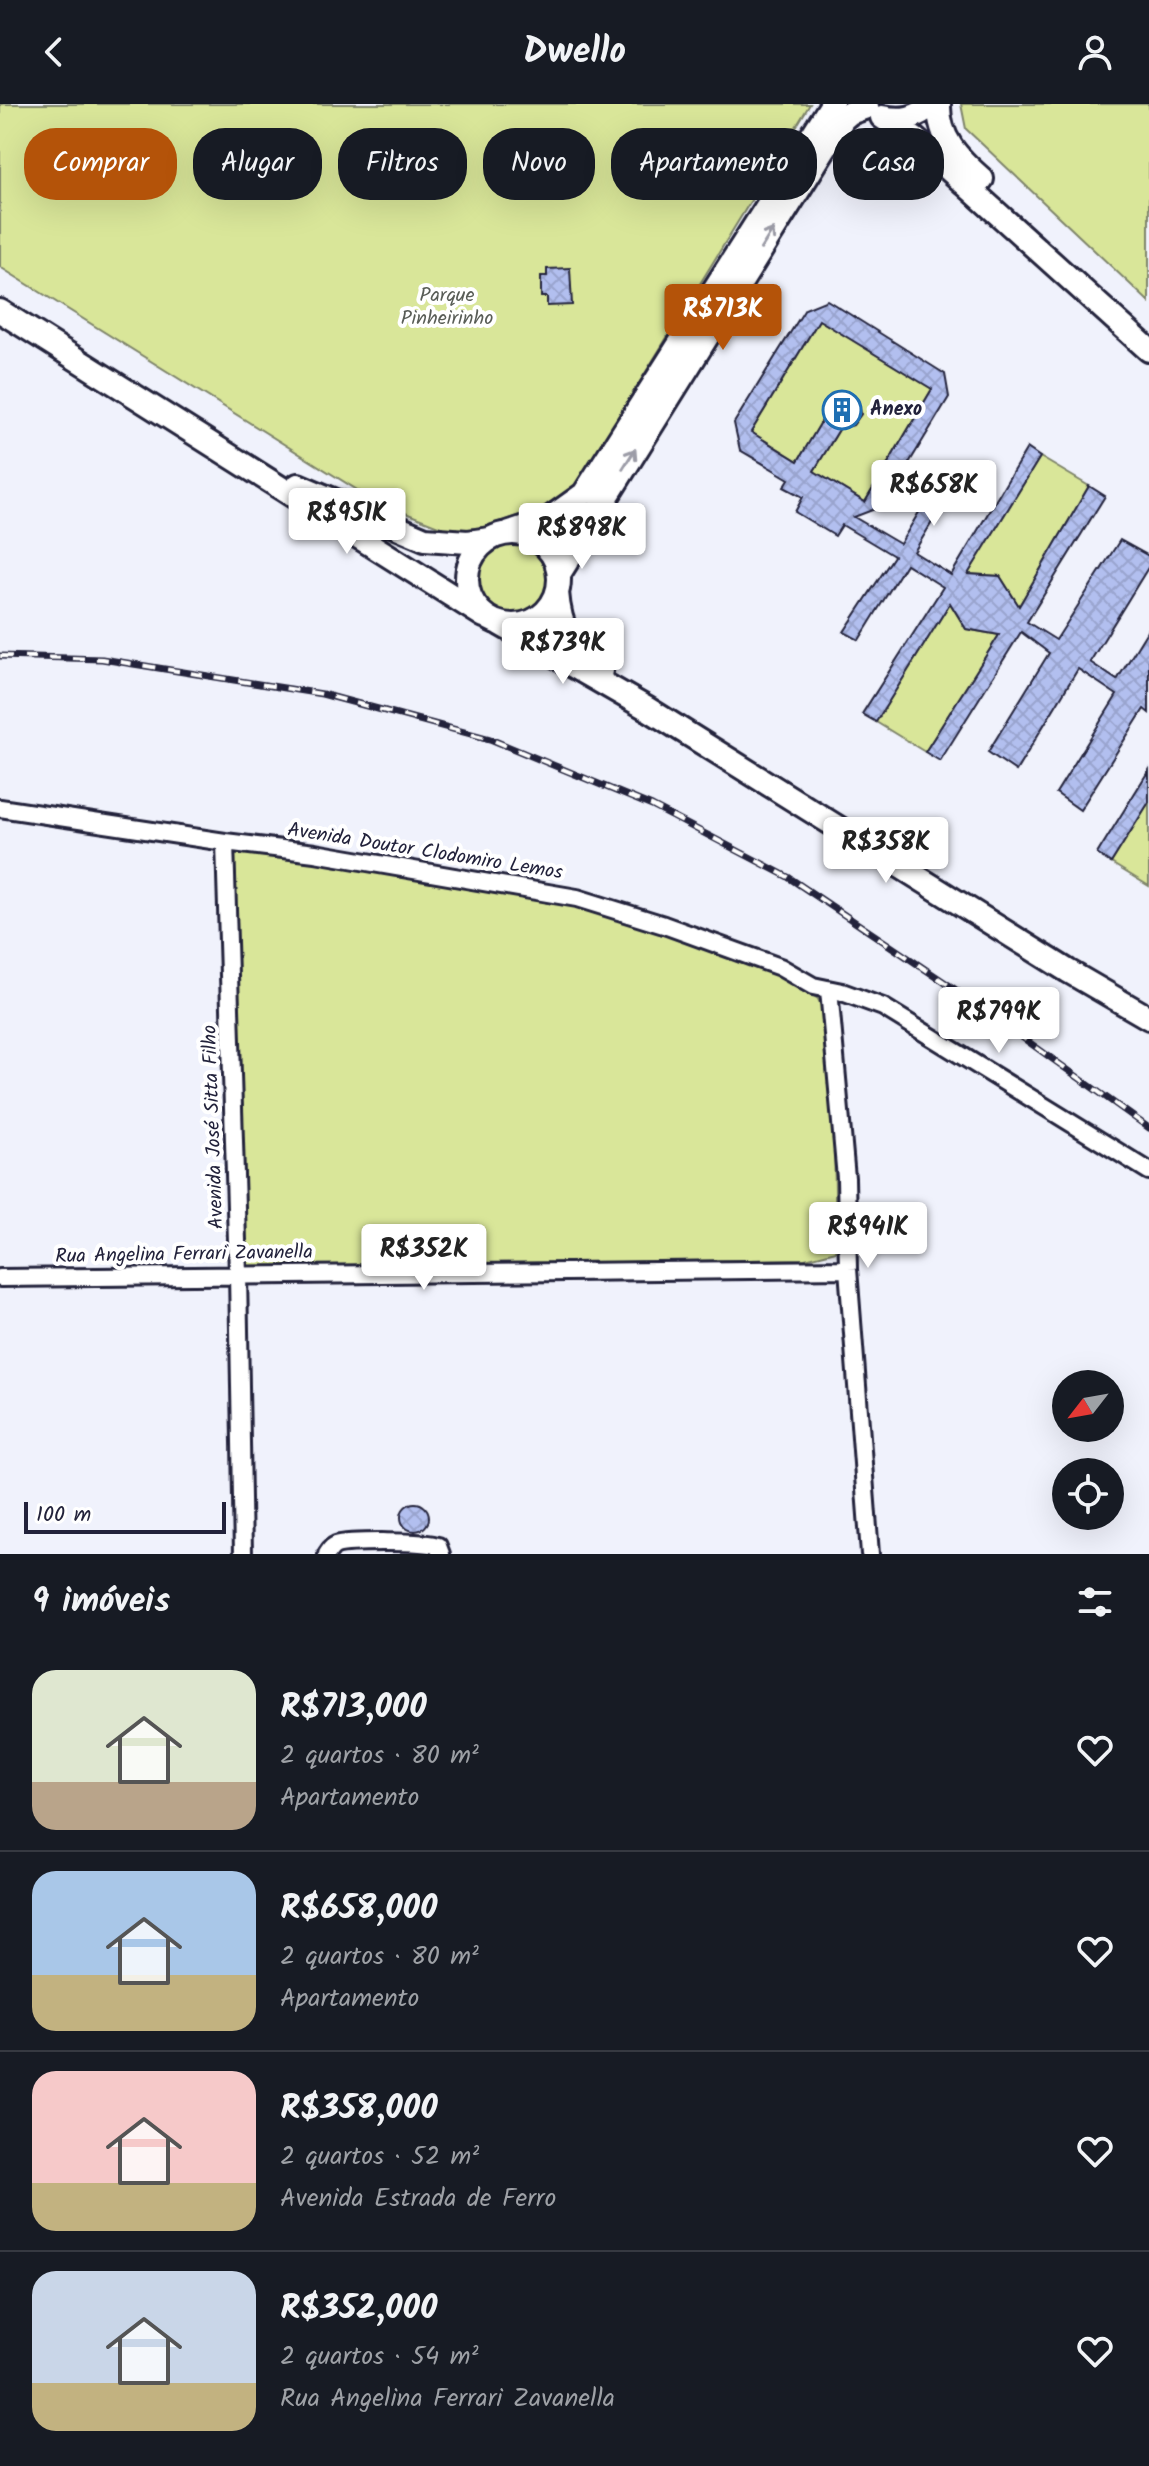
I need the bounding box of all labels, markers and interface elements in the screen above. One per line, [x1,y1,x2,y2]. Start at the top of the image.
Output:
text: Dwello [523,24,626,81]
icon: back [32,30,76,74]
icon: person [1073,30,1117,74]
chip: Comprar [24,128,177,200]
chip: Alugar [193,128,322,200]
chip: Filtros [338,128,467,200]
chip: Novo [483,128,595,200]
chip: Apartamento [611,128,817,200]
chip: Casa [833,128,944,200]
one-way arrow [759,229,776,251]
park label: Parque Pinheirinho [401,280,493,335]
pin: R$713K [658,284,788,352]
text: R$713K [682,289,764,331]
building icon: Anexo [821,389,863,431]
place label: Anexo [870,394,922,426]
one-way arrow [621,448,637,471]
pin: R$658K [869,460,999,528]
text: R$658K [889,465,979,507]
pin: R$951K [282,488,412,556]
text: R$951K [307,493,387,535]
pin: R$898K [517,503,647,571]
text: R$898K [537,508,627,550]
pin: R$739K [498,618,628,686]
text: R$739K [520,623,606,665]
street label: Avenida Doutor Clodomiro Lemos [285,814,565,890]
pin: R$358K [821,817,951,885]
text: R$358K [841,822,931,864]
pin: R$799K [934,987,1064,1055]
text: R$799K [956,992,1042,1034]
street label: Avenida José Sitta Filho [194,1024,234,1230]
pin: R$941K [803,1202,933,1270]
text: R$941K [827,1207,909,1249]
pin: R$352K [359,1224,489,1292]
text: R$352K [379,1229,469,1271]
street label: Rua Angelina Ferrari Zavanella [55,1237,313,1273]
north arrow [1052,1370,1124,1442]
map controls [1052,1370,1124,1530]
button: locate [1052,1458,1124,1530]
scale bar [24,1498,226,1534]
text: 100 m [36,1498,91,1533]
text: 9 imóveis [32,1575,170,1629]
icon: filters [1073,1580,1117,1624]
text: R$713,000 [280,1681,427,1735]
icon: home [96,1702,192,1798]
icon: heart [1073,1728,1117,1772]
text: 2 quartos · 80 m² [280,1735,479,1777]
text: Apartamento [280,1777,419,1819]
text: R$658,000 [280,1882,438,1936]
icon: home [96,1903,192,1999]
icon: heart [1073,1929,1117,1973]
text: 2 quartos · 80 m² [280,1936,479,1978]
text: Apartamento [280,1978,419,2020]
text: R$358,000 [280,2082,438,2136]
icon: home [96,2103,192,2199]
icon: heart [1073,2129,1117,2173]
text: 2 quartos · 52 m² [280,2136,479,2178]
text: Avenida Estrada de Ferro [280,2178,556,2220]
text: R$352,000 [280,2282,437,2336]
icon: home [96,2303,192,2399]
icon: heart [1073,2329,1117,2373]
text: 2 quartos · 54 m² [280,2336,479,2378]
text: Rua Angelina Ferrari Zavanella [280,2378,615,2420]

